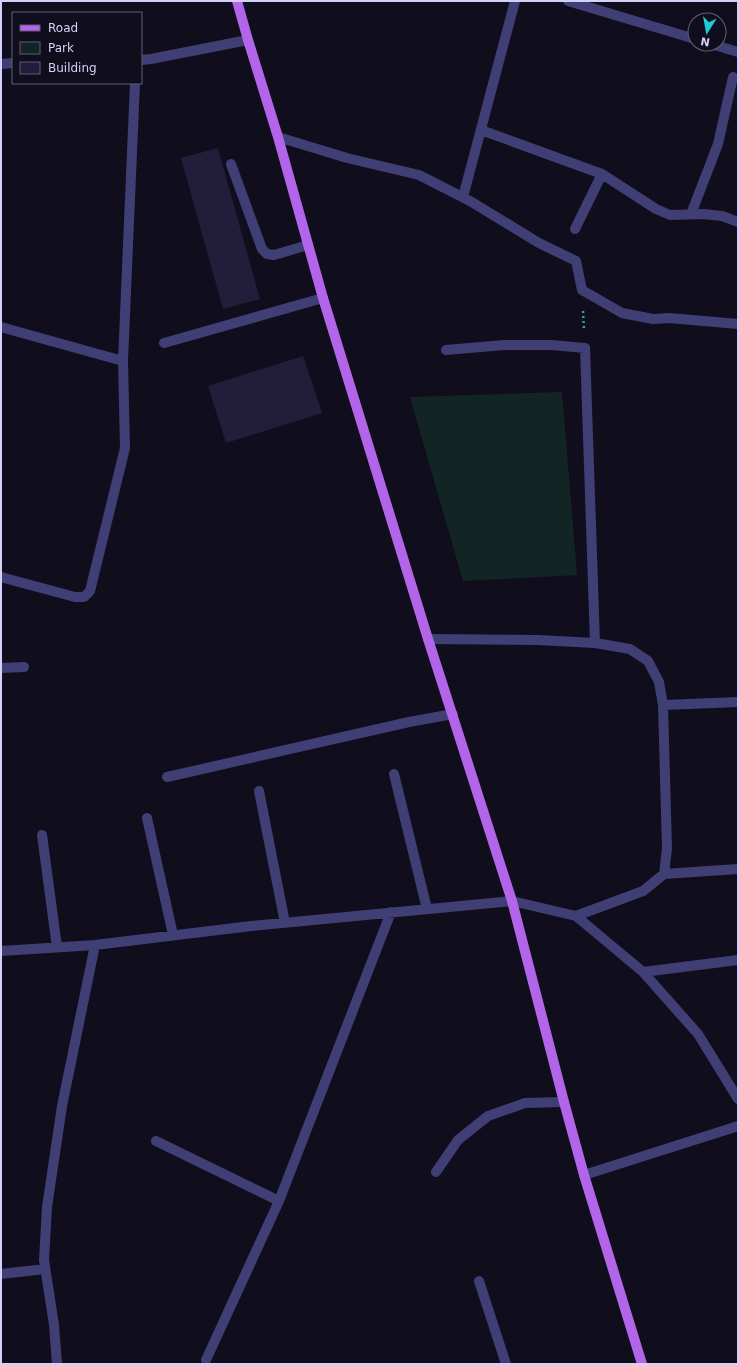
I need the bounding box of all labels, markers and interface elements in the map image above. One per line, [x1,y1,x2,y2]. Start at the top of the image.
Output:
legend [12,12,142,84]
north arrow [687,12,727,52]
text: Road [48,21,78,35]
text: N [699,34,711,49]
text: Park [48,41,74,55]
text: Building [48,61,97,75]

